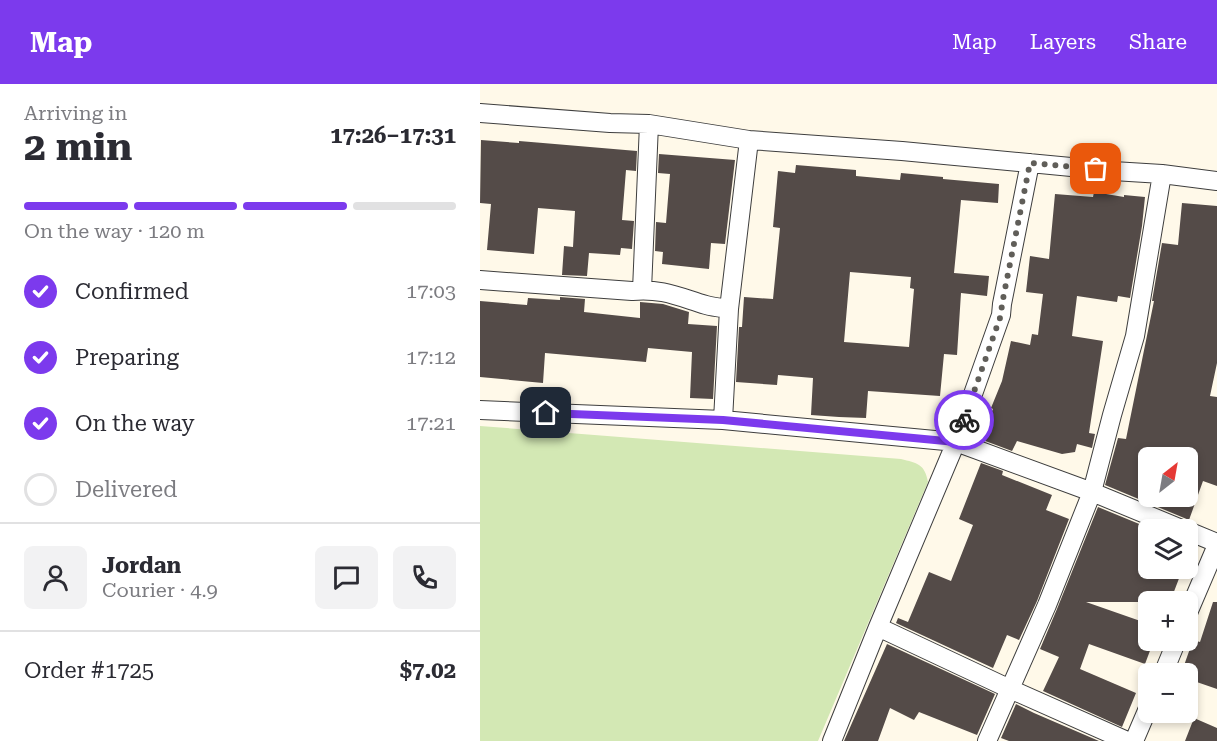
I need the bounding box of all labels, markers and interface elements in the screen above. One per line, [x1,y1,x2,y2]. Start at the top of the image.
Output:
text: Map [30,26,92,59]
text: Map [952,30,997,54]
text: Layers [1030,30,1096,54]
text: Share [1129,30,1187,54]
text: Arriving in [24,101,127,125]
text: 17:26–17:31 [330,123,456,148]
text: 2 min [24,124,132,170]
pin [1070,143,1121,194]
icon: bag [1079,152,1112,185]
text: On the way · 120 m [24,219,205,243]
icon: check [24,275,57,308]
text: Confirmed [75,279,189,304]
text: 17:03 [406,279,456,303]
icon: check [24,341,57,374]
text: Preparing [75,345,179,370]
text: 17:12 [406,345,456,369]
pin [520,387,571,438]
courier [934,390,994,450]
icon: home [529,396,562,429]
icon: bike [948,404,981,437]
icon: check [24,407,57,440]
text: On the way [75,411,195,436]
text: 17:21 [406,411,456,435]
north arrow [1138,447,1198,507]
map controls [1138,447,1198,723]
text: Delivered [75,477,177,502]
button: layers [1138,519,1198,579]
button: person [24,546,87,609]
button: chat [315,546,378,609]
button: phone [393,546,456,609]
text: Jordan [102,553,181,578]
text: Courier · 4.9 [102,578,218,602]
button: + [1138,591,1198,651]
text: Order #1725 [24,658,154,683]
text: $7.02 [400,658,456,683]
button: − [1138,663,1198,723]

